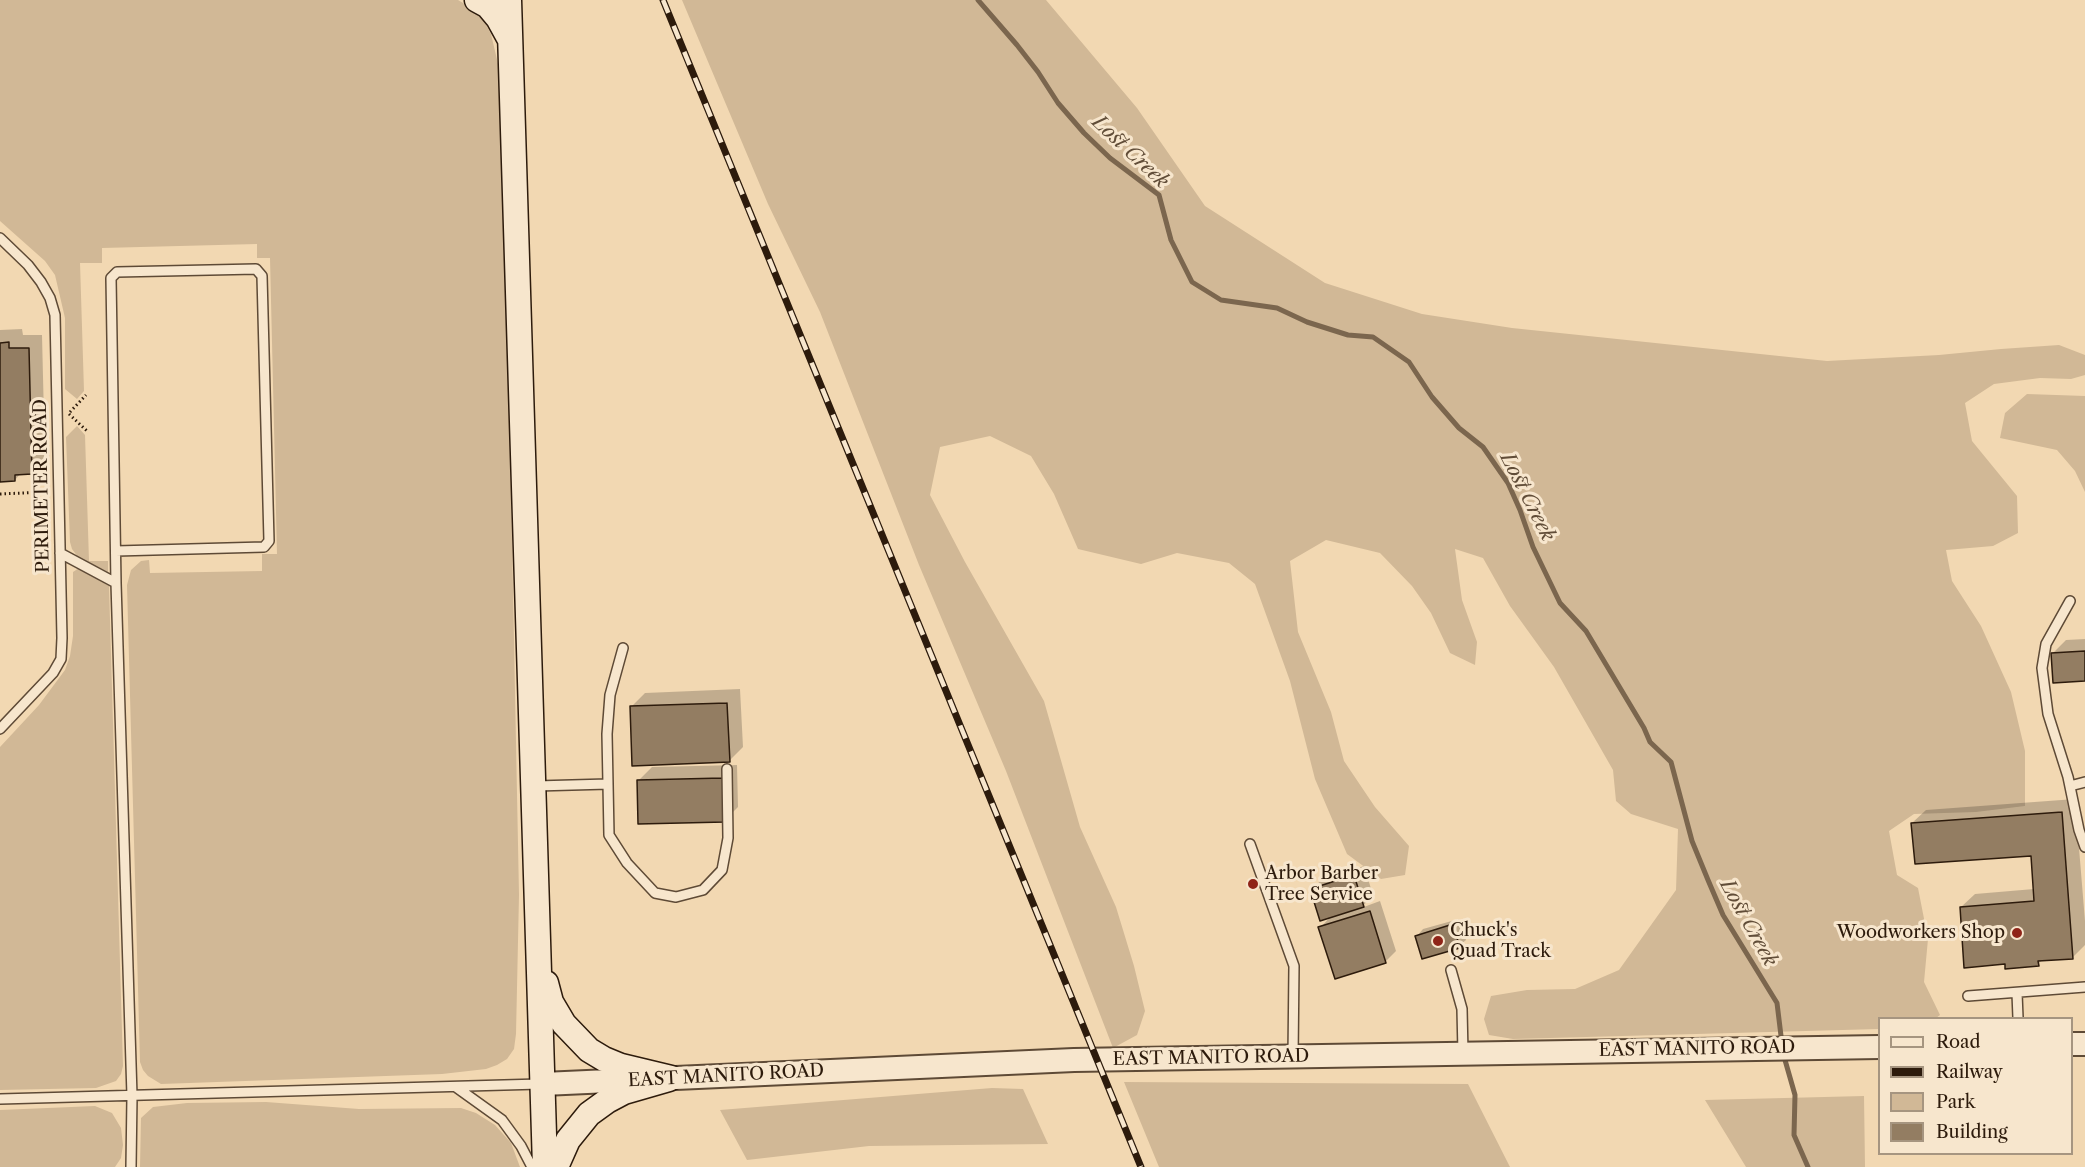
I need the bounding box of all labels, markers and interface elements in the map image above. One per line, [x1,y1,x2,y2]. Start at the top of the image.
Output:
water label: Lost Creek [1087,110,1173,194]
street label: PERIMETER ROAD [30,399,54,573]
water label: Lost Creek [1495,449,1559,545]
place label: Arbor Barber Tree Service [1265,863,1378,906]
water label: Lost Creek [1714,875,1782,971]
marker: Arbor Barber Tree Service [1246,877,1260,891]
place label: Chuck's Quad Track [1450,920,1551,962]
place label: Woodworkers Shop [1837,922,2005,944]
marker: Woodworkers Shop [2010,926,2024,940]
marker: Chuck's Quad Track [1431,934,1445,948]
legend [1878,1017,2073,1155]
text: Road [1936,1031,1981,1053]
street label: EAST MANITO ROAD [1599,1036,1795,1062]
street label: EAST MANITO ROAD [1113,1045,1309,1071]
street label: EAST MANITO ROAD [627,1060,825,1092]
text: Railway [1936,1061,2003,1083]
text: Park [1936,1091,1975,1113]
text: Building [1936,1121,2008,1143]

